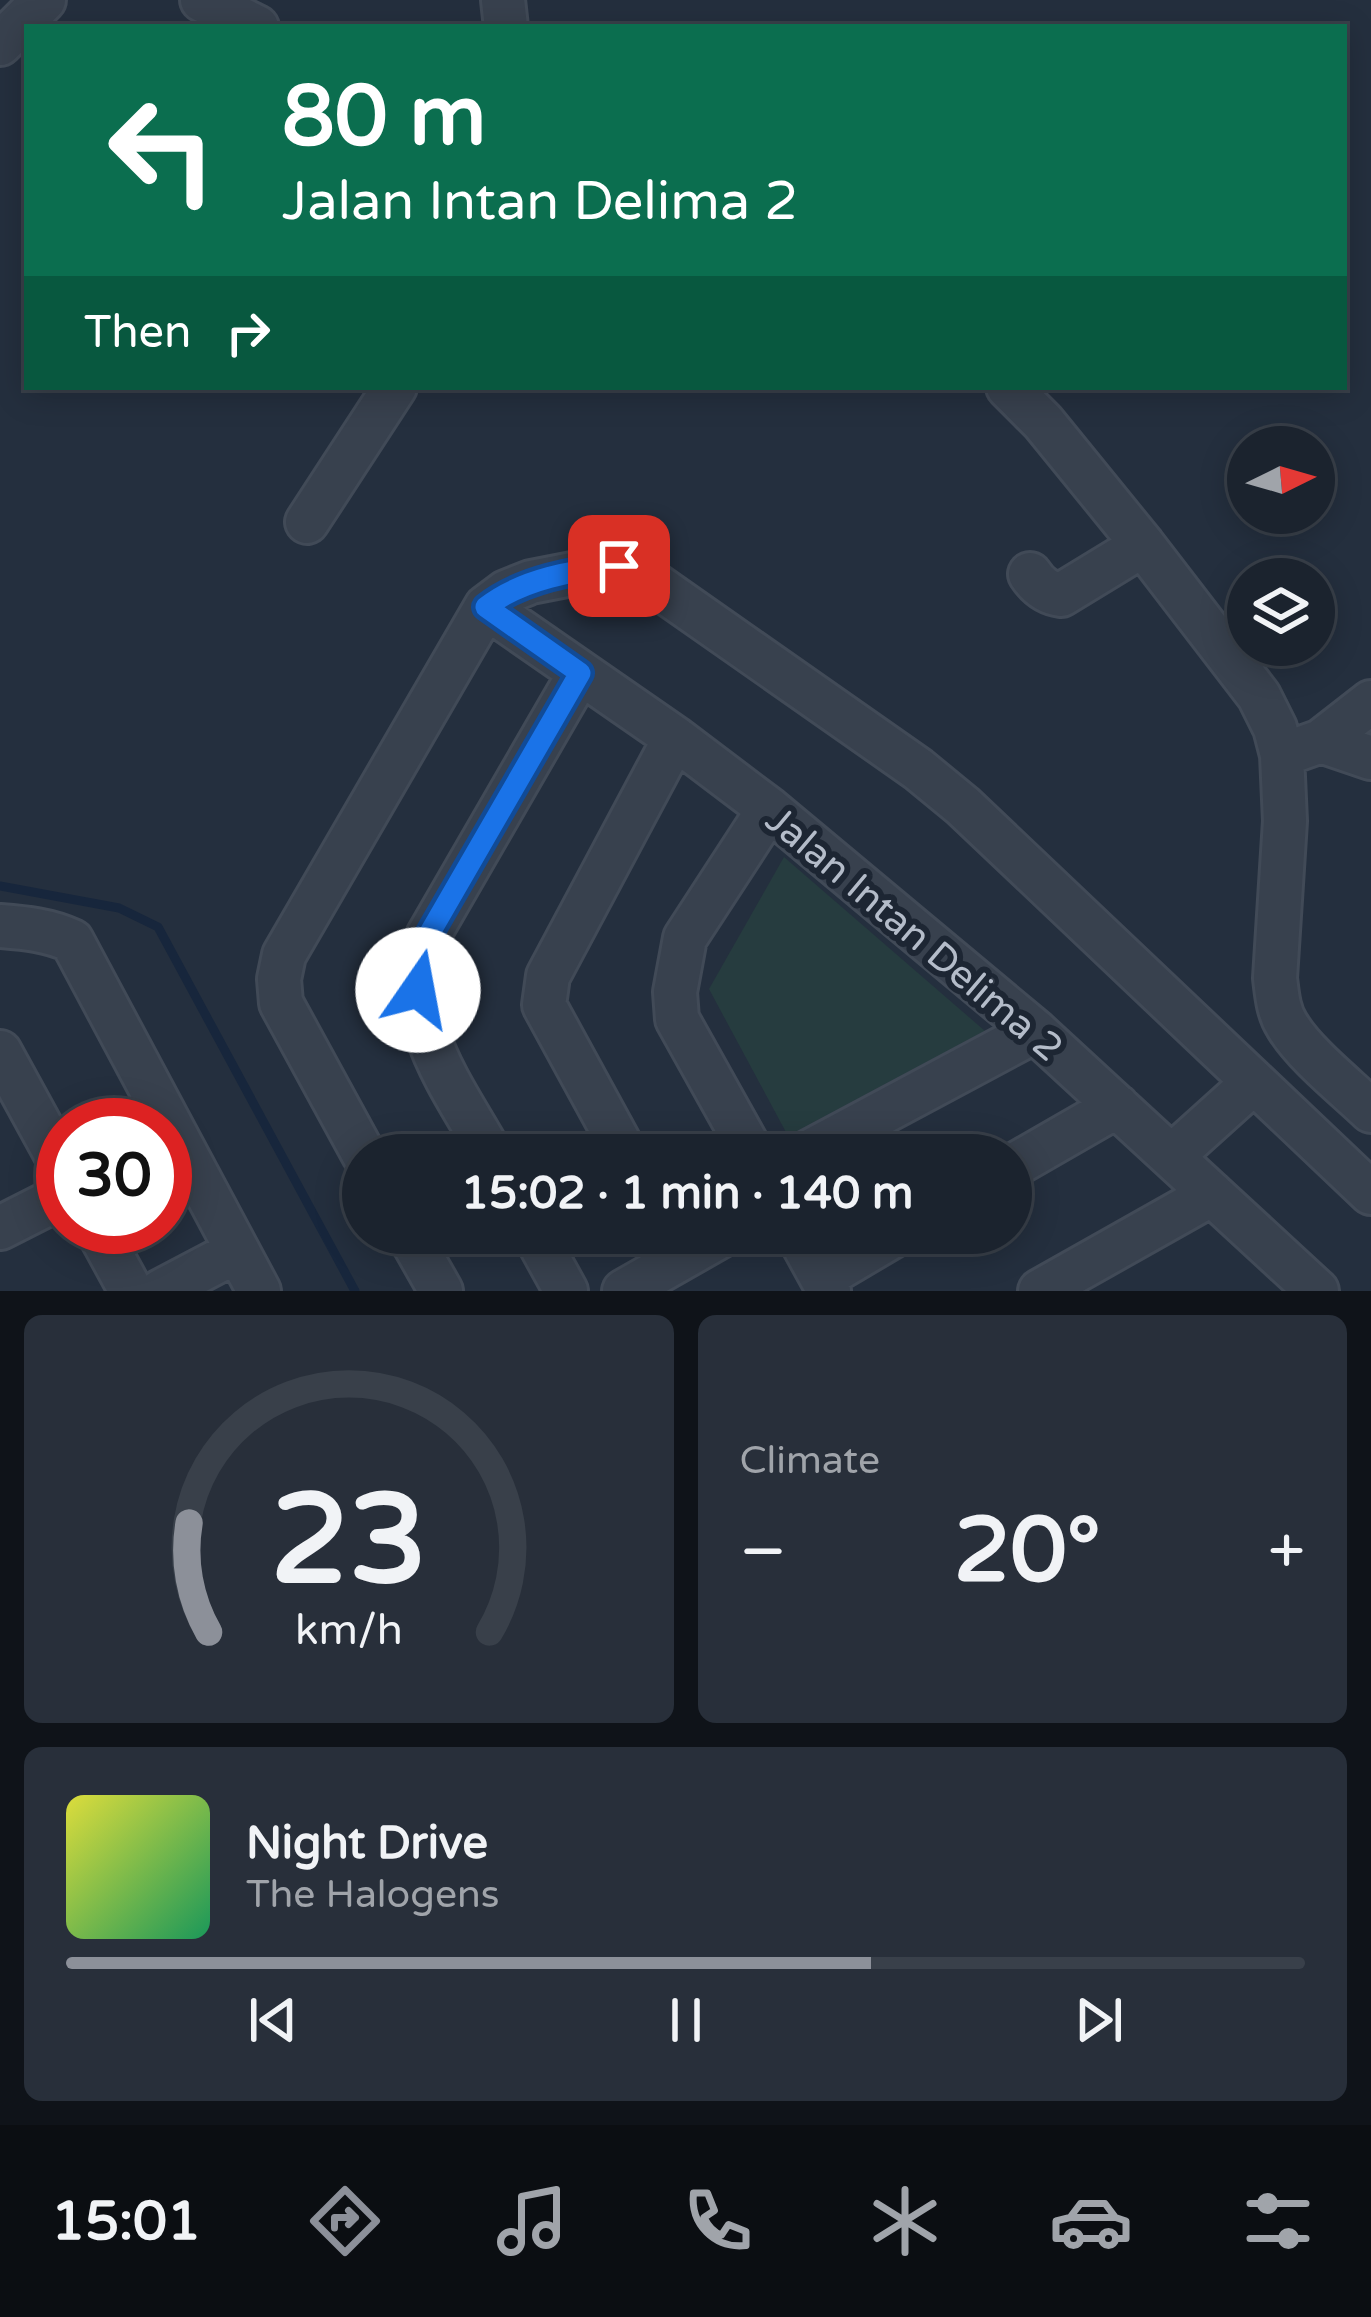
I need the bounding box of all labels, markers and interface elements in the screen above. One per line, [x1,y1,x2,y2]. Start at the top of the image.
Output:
text: 80 m [282,67,486,168]
icon: left [84,72,240,228]
text: Jalan Intan Delima 2 [282,169,798,234]
icon: right [215,300,281,366]
text: Then [84,306,191,360]
north arrow [1227,426,1335,534]
map controls [1227,426,1335,666]
pin [568,515,670,617]
icon: arrive [586,533,652,599]
button: layers [1227,558,1335,666]
street label: Jalan Intan Delima 2 [756,796,1072,1072]
position arrow [355,927,481,1053]
speed limit sign: 30 [36,1098,192,1254]
text: 15:02 · 1 min · 140 m [461,1167,913,1221]
text: Climate [740,1437,880,1484]
text: 23 [270,1466,427,1617]
text: 20° [954,1497,1101,1606]
text: − [740,1512,787,1592]
text: + [1268,1512,1305,1592]
text: km/h [295,1605,403,1656]
text: Night Drive [246,1817,488,1871]
text: The Halogens [246,1871,499,1918]
icon: previous [240,1987,306,2053]
icon: pause [653,1987,719,2053]
icon: next [1066,1987,1132,2053]
icon: directions [303,2179,387,2263]
icon: music [490,2179,574,2263]
icon: phone [676,2179,760,2263]
icon: climate [863,2179,947,2263]
icon: car [1049,2179,1133,2263]
icon: filters [1236,2179,1320,2263]
text: 15:01 [51,2189,201,2254]

